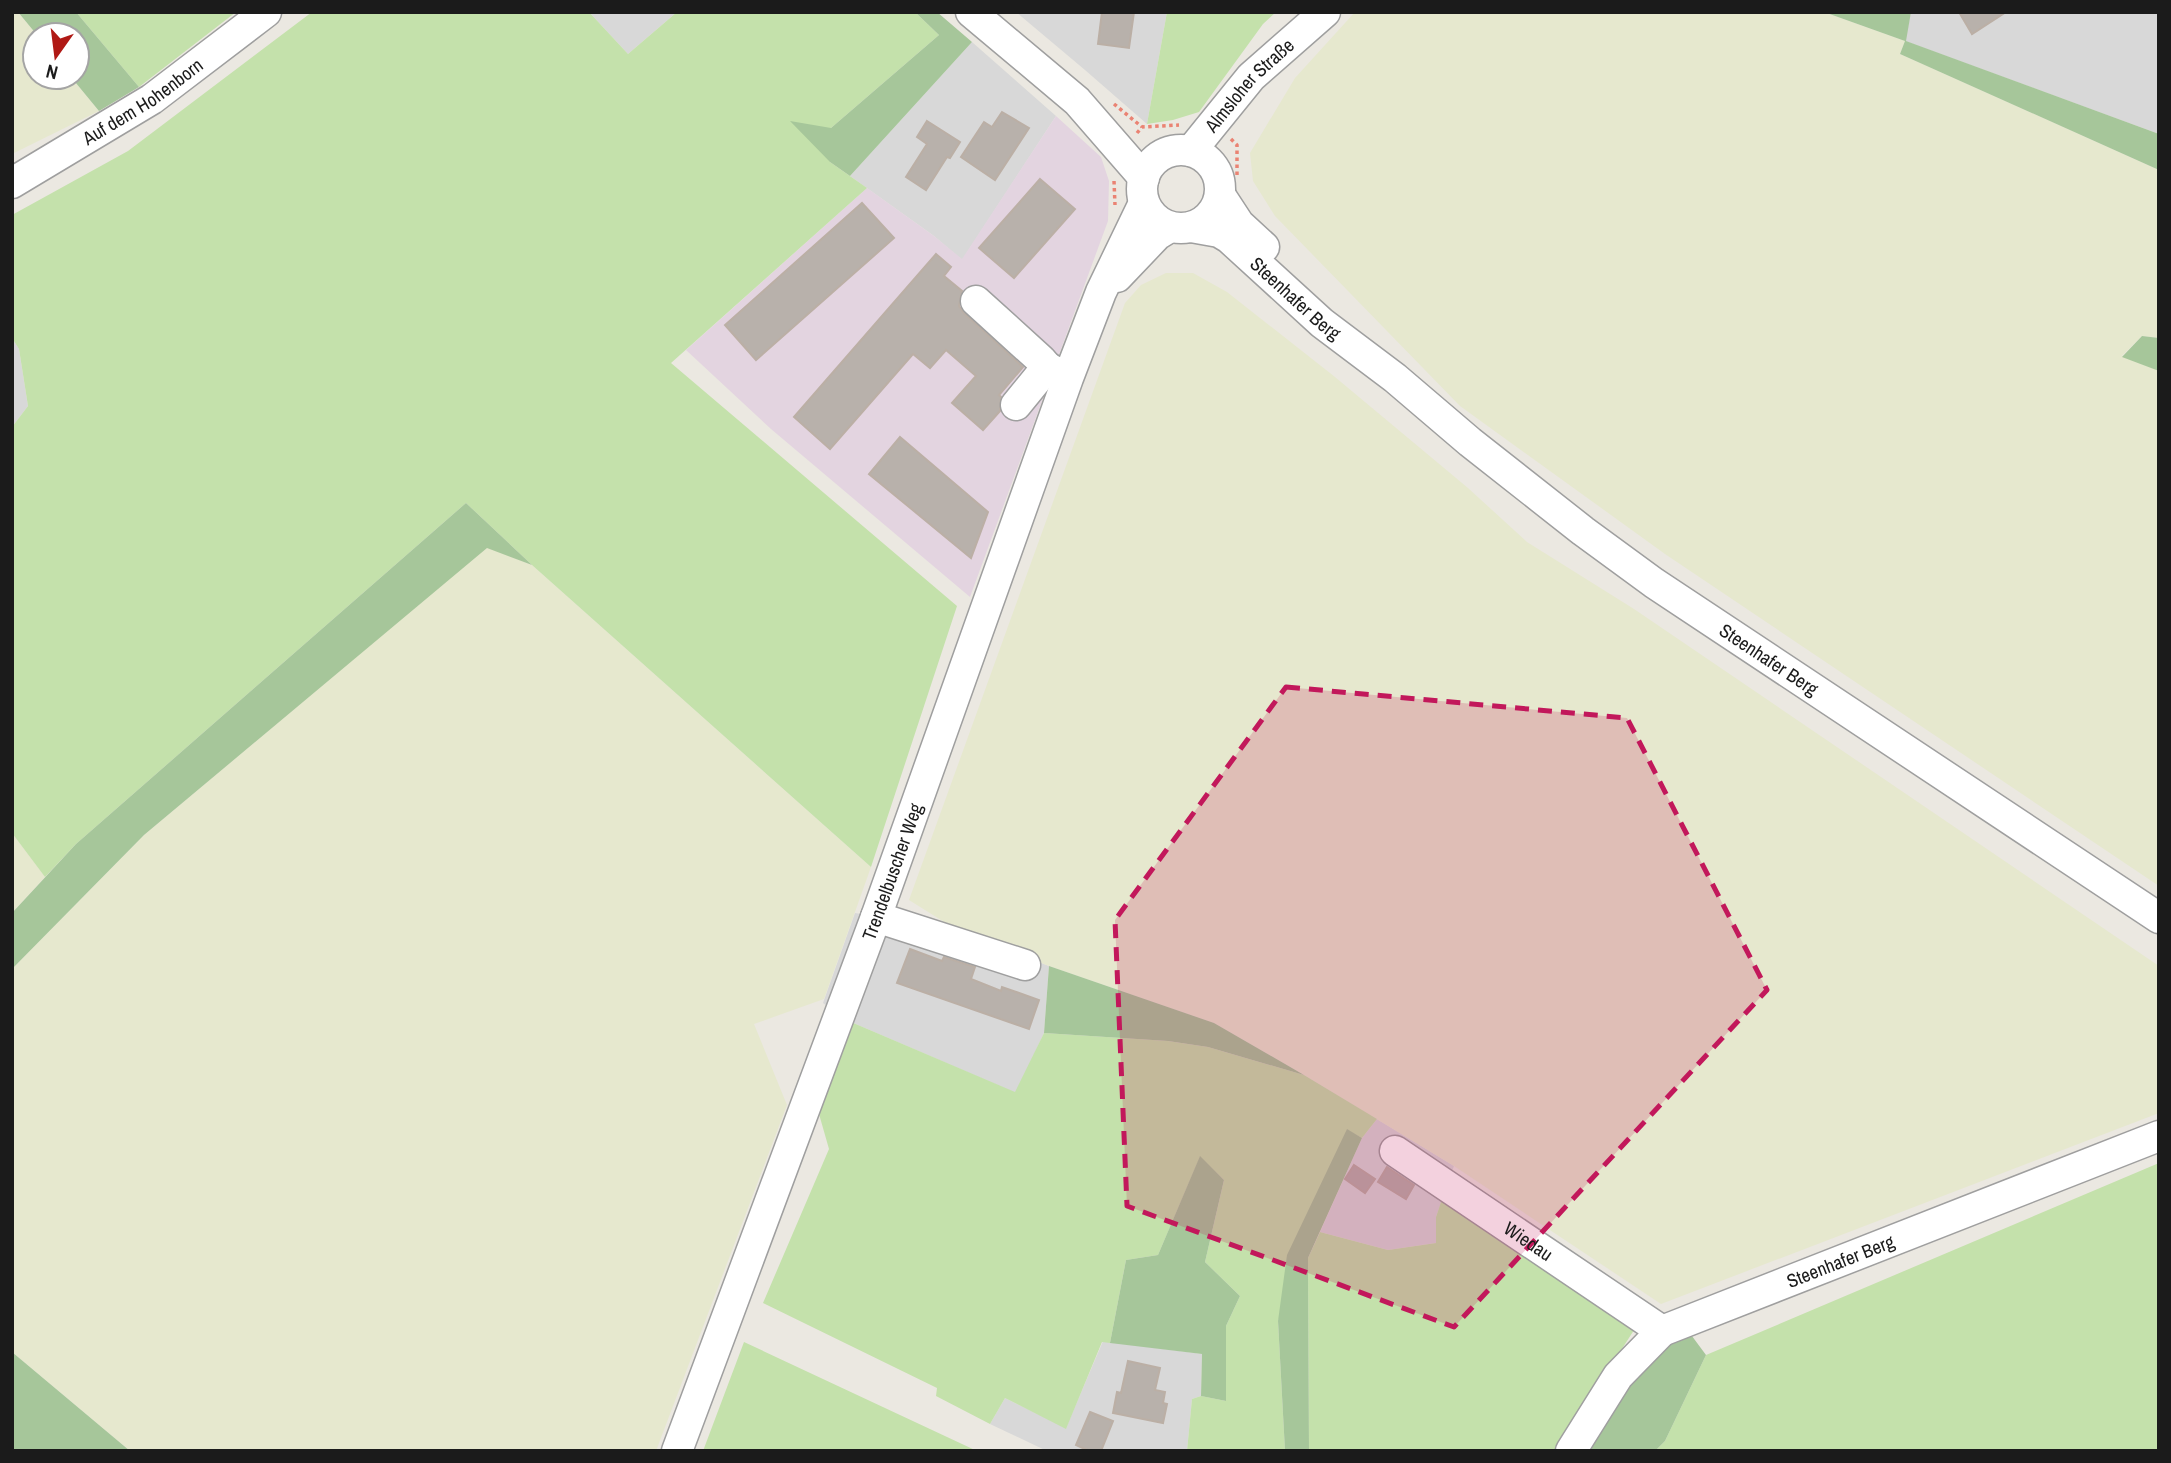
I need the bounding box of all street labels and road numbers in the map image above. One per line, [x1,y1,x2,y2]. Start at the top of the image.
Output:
street label: Almsloher Straße [1198,32,1299,138]
street label: Auf dem Hohenborn [77,52,208,151]
street label: Steenhafer Berg [1245,251,1347,346]
street label: Steenhafer Berg [1715,617,1824,702]
street label: Trendelbuscher Weg [855,799,929,944]
street label: Wiedau [1499,1215,1558,1267]
street label: Steenhafer Berg [1783,1228,1898,1294]

